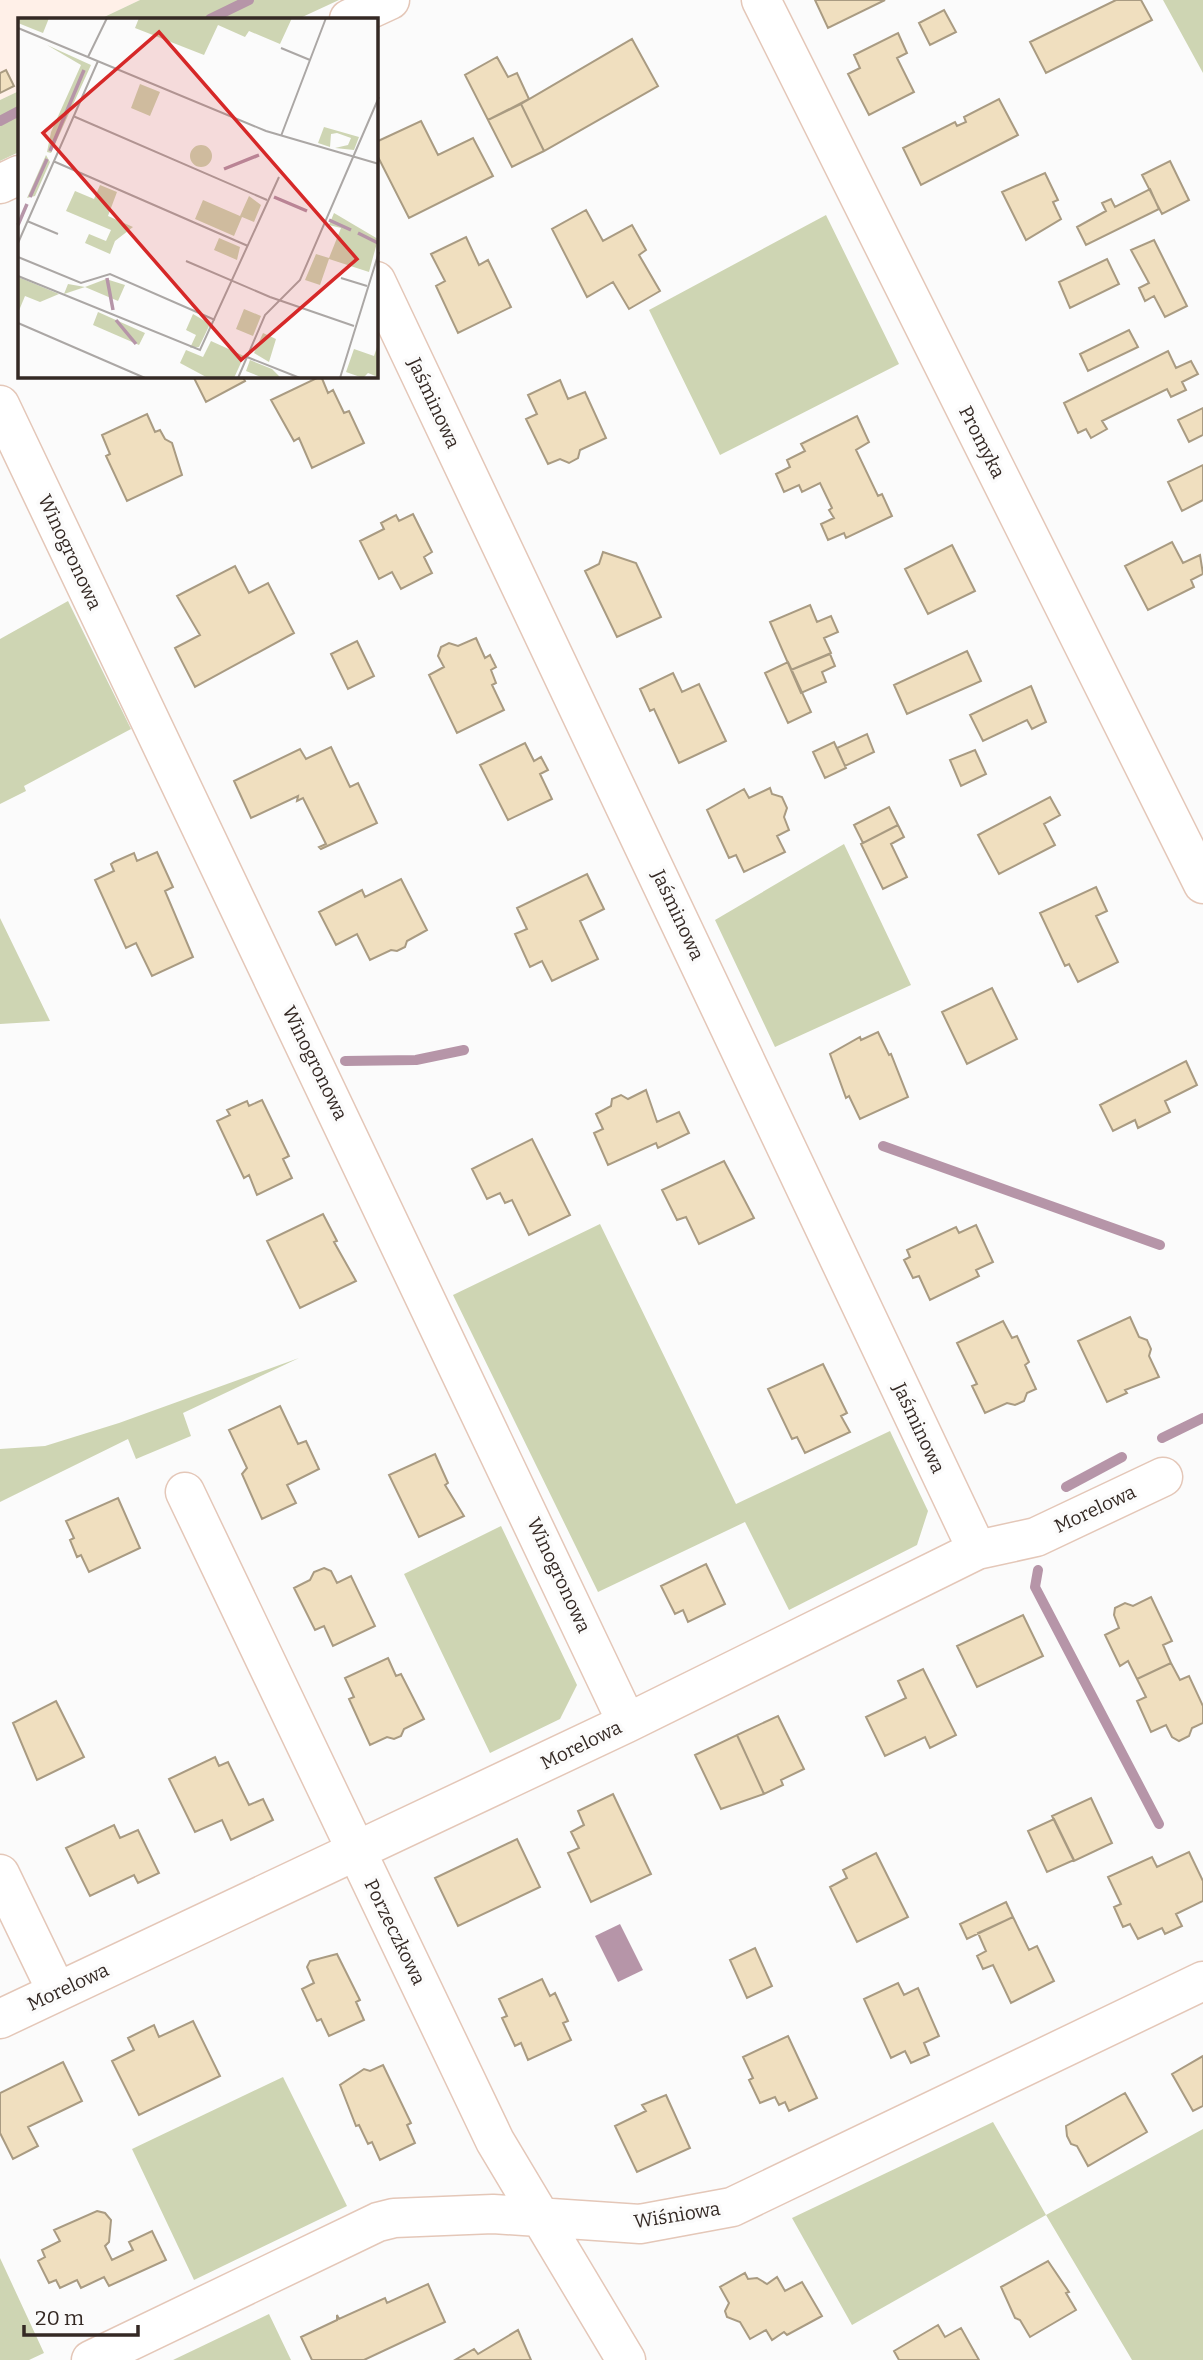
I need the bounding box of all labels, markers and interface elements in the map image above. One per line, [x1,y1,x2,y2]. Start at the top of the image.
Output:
inset map [18,18,378,378]
street label: Jaśminowa [403,353,465,452]
street label: Promyka [954,402,1010,483]
street label: Winogronowa [33,491,107,614]
street label: Jaśminowa [647,865,709,964]
street label: Winogronowa [277,1002,353,1124]
street label: Jaśminowa [888,1378,950,1477]
street label: Morelowa [1051,1480,1140,1538]
street label: Winogronowa [522,1514,596,1637]
street label: Morelowa [537,1715,626,1774]
street label: Porzeczkowa [360,1875,431,1989]
street label: Morelowa [24,1958,113,2016]
street label: Wiśniowa [632,2197,722,2233]
scale bar [24,2294,138,2338]
text: 20 m [35,2305,84,2331]

